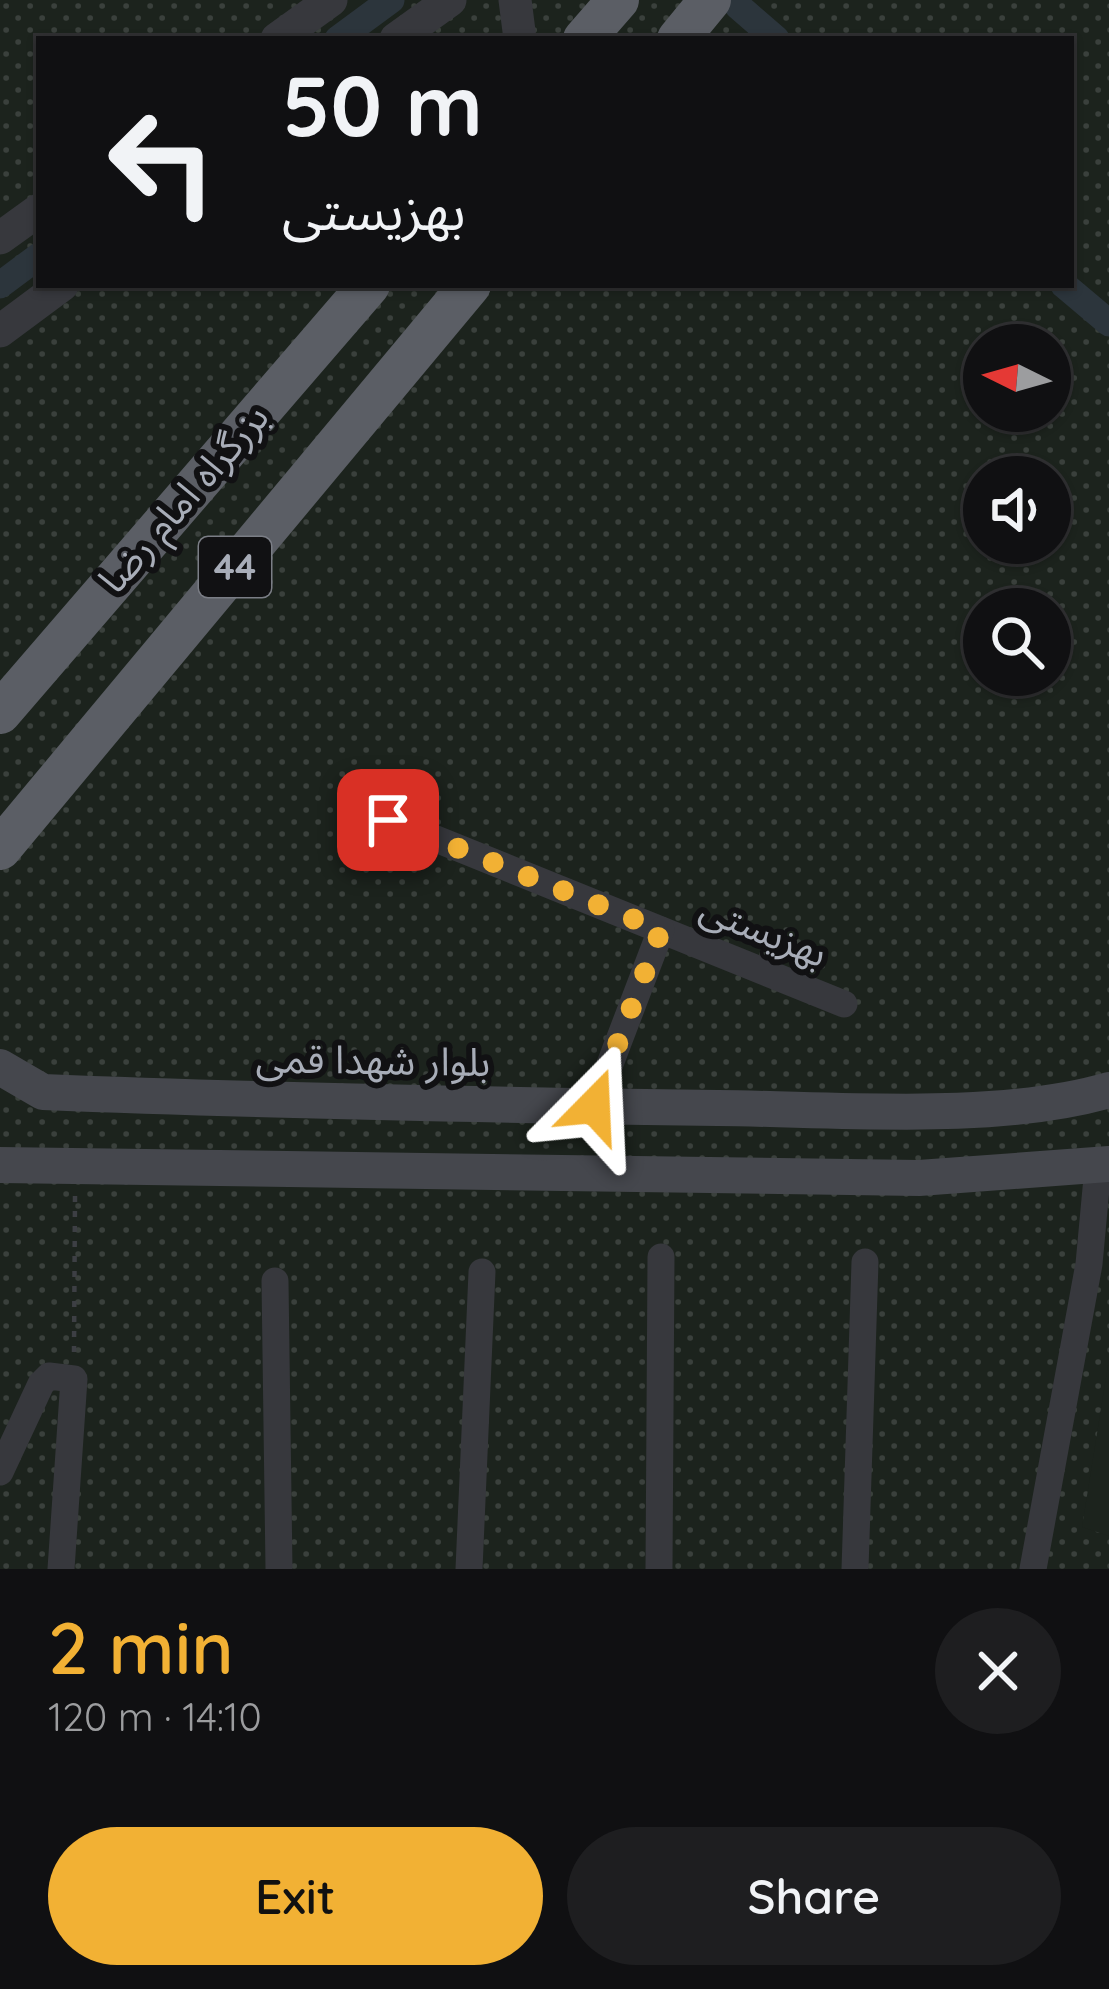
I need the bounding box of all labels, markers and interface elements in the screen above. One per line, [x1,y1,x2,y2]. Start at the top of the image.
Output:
text: 50 m [282,52,483,157]
icon: left [84,84,240,240]
text: بهزیستی [282,176,466,244]
north arrow [963,324,1071,432]
map controls [963,324,1071,696]
street label: بزرگراه امام رضا [87,393,283,606]
button: sound [963,456,1071,564]
road number: 44 [199,537,271,597]
button: search [963,588,1071,696]
pin [337,769,439,871]
icon: arrive [355,787,421,853]
street label: بهزیستی [694,882,835,977]
street label: بلوار شهدا قمی [255,1033,491,1086]
position arrow [531,1043,657,1169]
text: 2 min [48,1602,234,1692]
button: close [935,1608,1061,1734]
text: 120 m · 14:10 [48,1692,262,1741]
button: Exit [48,1827,543,1965]
button: Share [567,1827,1061,1965]

